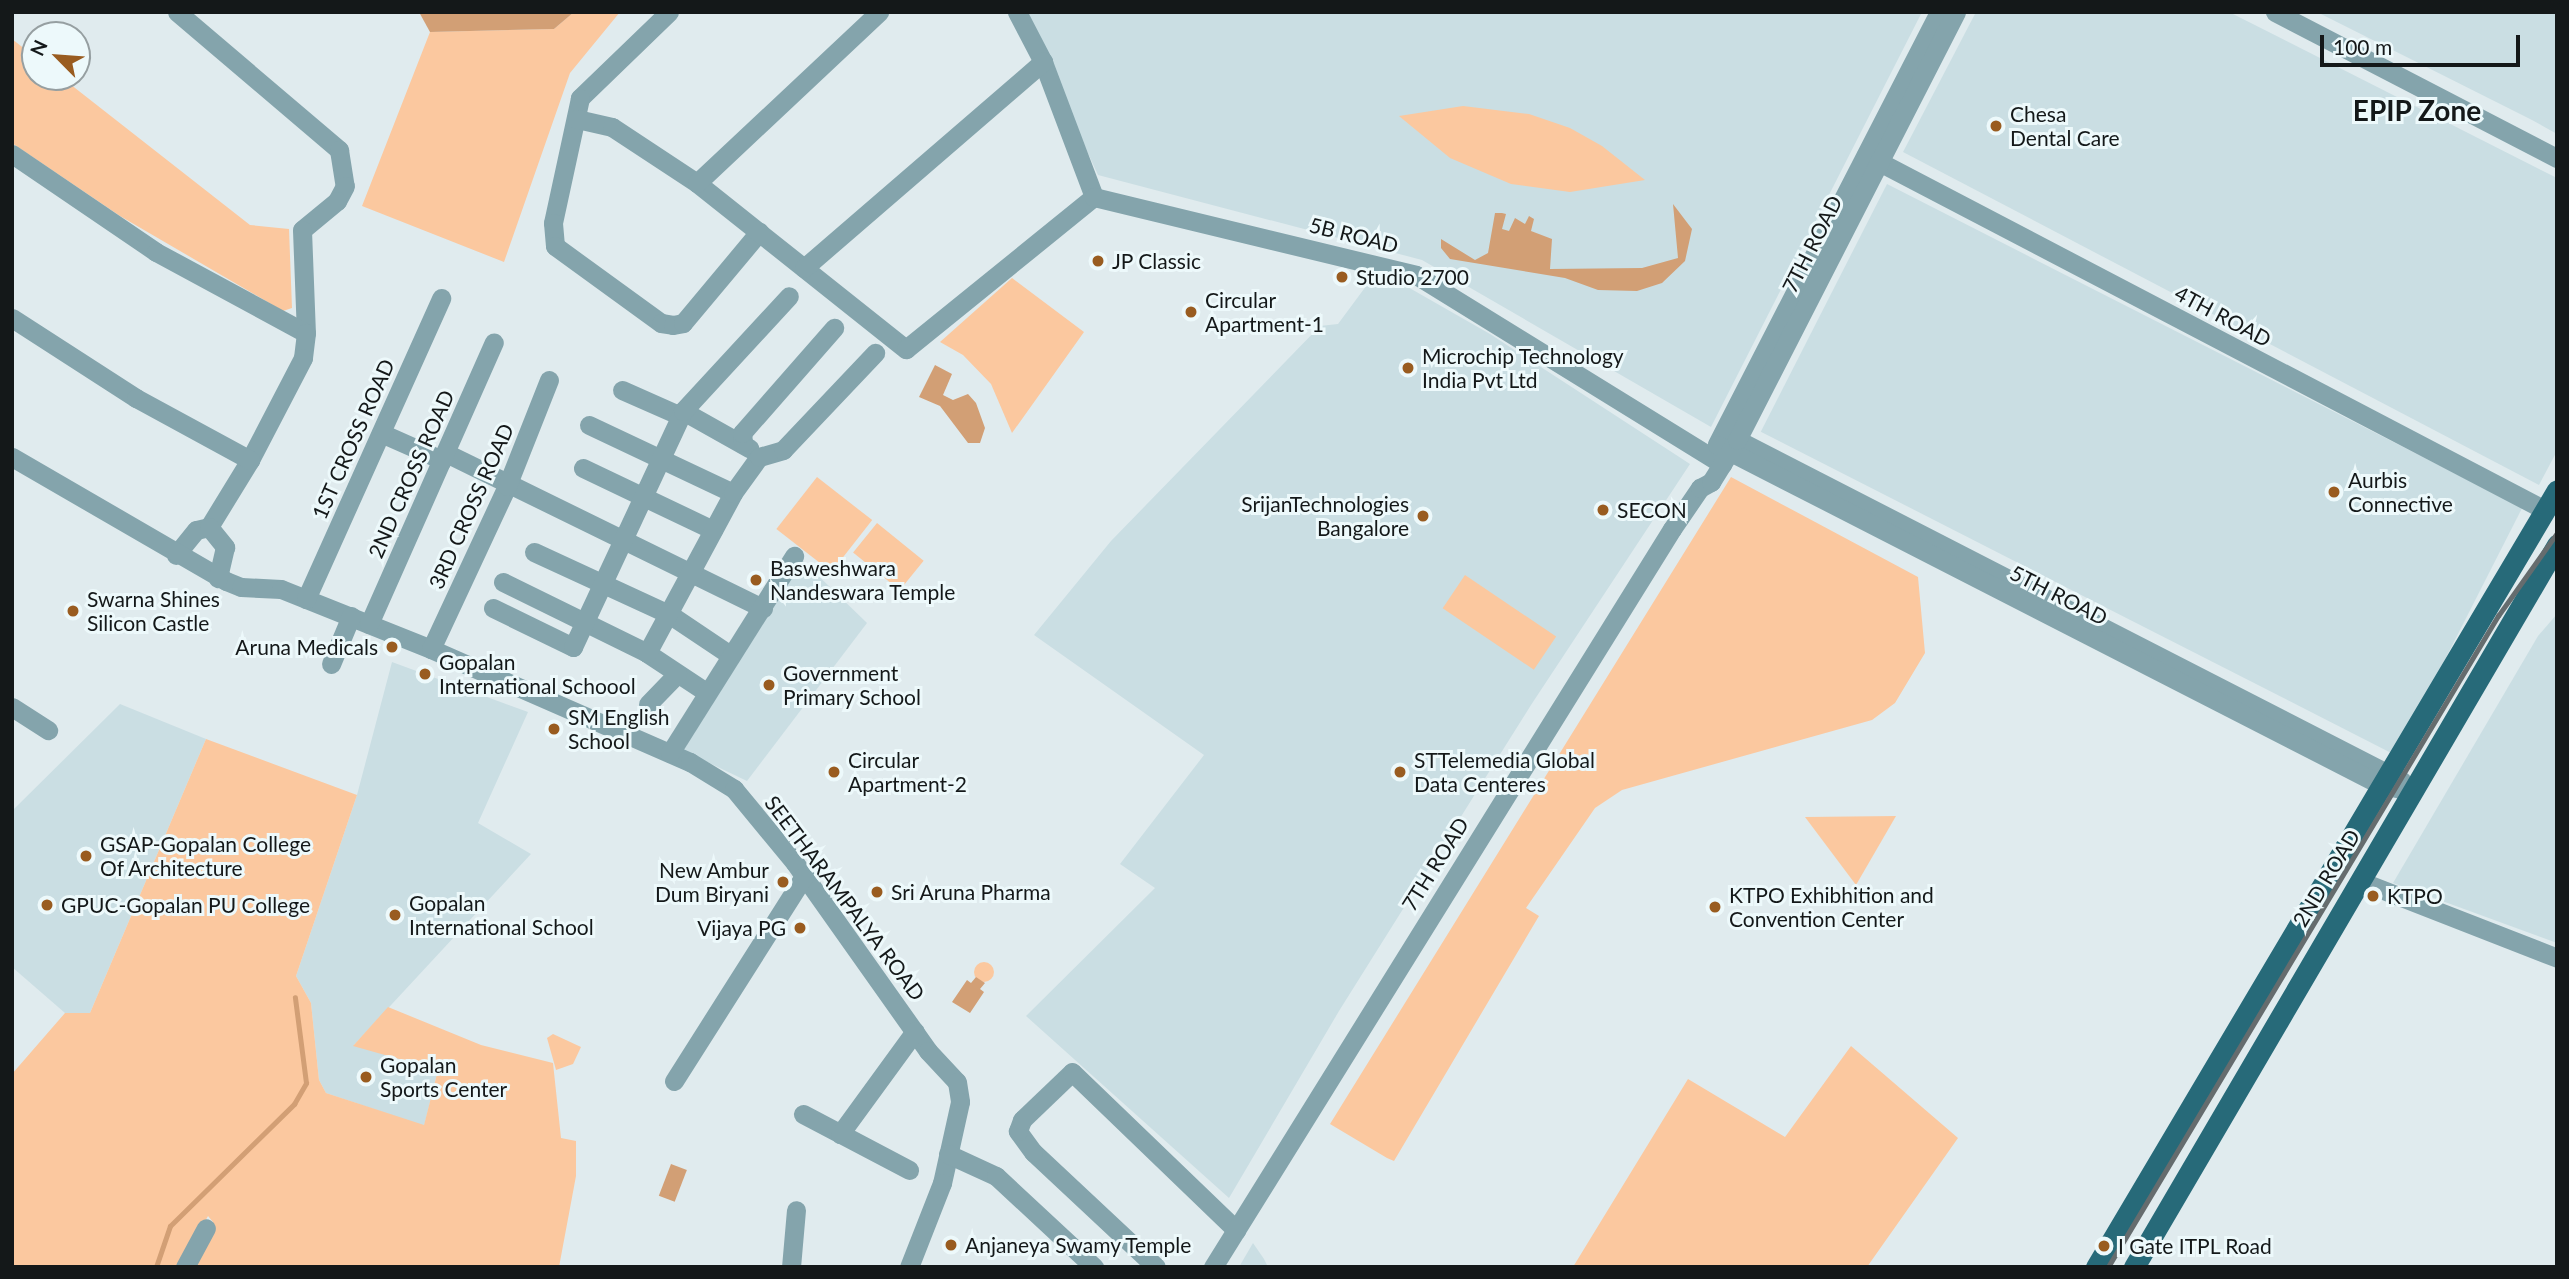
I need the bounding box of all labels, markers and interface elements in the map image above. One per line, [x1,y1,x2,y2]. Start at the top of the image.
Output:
north arrow [21,21,91,91]
scale bar [2324,21,2524,65]
text: 100 m [2333,34,2392,59]
text: N [25,36,52,59]
district label: EPIP Zone [2352,93,2482,127]
place label: Chesa Dental Care [2010,101,2120,151]
marker: Chesa Dental Care [1988,118,2004,134]
street label: 7TH ROAD [1777,191,1847,297]
street label: 5B ROAD [1307,212,1401,258]
place label: JP Classic [1112,248,1202,274]
marker: JP Classic [1090,253,1106,269]
place label: Studio 2700 [1356,264,1469,290]
marker: Studio 2700 [1334,269,1350,285]
street label: 4TH ROAD [2170,280,2276,352]
place label: Circular Apartment-1 [1205,287,1324,337]
marker: Circular Apartment-1 [1183,304,1199,320]
place label: Microchip Technology India Pvt Ltd [1422,343,1624,393]
street label: 1ST CROSS ROAD [306,355,400,523]
marker: Microchip Technology India Pvt Ltd [1400,360,1416,376]
street label: 2ND CROSS ROAD [363,386,459,562]
street label: 3RD CROSS ROAD [423,419,519,593]
place label: Aurbis Connective [2348,467,2453,517]
marker: Aurbis Connective [2326,484,2342,500]
place label: SrijanTechnologies Bangalore [1241,491,1409,541]
place label: SECON [1617,497,1687,523]
marker: SECON [1595,502,1611,518]
marker: SrijanTechnologies Bangalore [1415,508,1431,524]
place label: Basweshwara Nandeswara Temple [770,555,956,605]
street label: 5TH ROAD [2006,560,2112,630]
marker: Basweshwara Nandeswara Temple [748,572,764,588]
place label: Swarna Shines Silicon Castle [87,586,220,636]
marker: Swarna Shines Silicon Castle [65,603,81,619]
place label: Aruna Medicals [235,634,378,660]
marker: Aruna Medicals [384,639,400,655]
place label: Gopalan International Schoool [439,649,636,699]
place label: Government Primary School [783,660,921,710]
marker: Gopalan International Schoool [417,666,433,682]
marker: Government Primary School [761,677,777,693]
place label: SM English School [568,704,670,754]
marker: SM English School [546,721,562,737]
place label: Circular Apartment-2 [848,747,967,797]
place label: STTelemedia Global Data Centeres [1414,747,1595,797]
marker: Circular Apartment-2 [826,764,842,780]
marker: STTelemedia Global Data Centeres [1392,764,1408,780]
street label: SEETHARAMPALYA ROAD [760,790,930,1006]
street label: 7TH ROAD [1396,813,1474,915]
street label: 2ND ROAD [2287,825,2365,931]
place label: GSAP-Gopalan College Of Architecture [100,831,311,881]
marker: GSAP-Gopalan College Of Architecture [78,848,94,864]
place label: New Ambur Dum Biryani [655,857,769,907]
marker: New Ambur Dum Biryani [775,874,791,890]
place label: Sri Aruna Pharma [891,879,1051,905]
place label: KTPO Exhibhition and Convention Center [1729,882,1934,932]
place label: KTPO [2387,883,2443,909]
marker: Sri Aruna Pharma [869,884,885,900]
marker: KTPO [2365,888,2381,904]
place label: Gopalan International School [409,890,594,940]
place label: GPUC-Gopalan PU College [61,892,310,918]
marker: GPUC-Gopalan PU College [39,897,55,913]
marker: KTPO Exhibhition and Convention Center [1707,899,1723,915]
marker: Gopalan International School [387,907,403,923]
place label: Vijaya PG [697,915,786,941]
marker: Vijaya PG [792,920,808,936]
place label: Gopalan Sports Center [380,1052,507,1102]
marker: Gopalan Sports Center [358,1069,374,1085]
place label: Anjaneya Swamy Temple [965,1232,1192,1258]
place label: I Gate ITPL Road [2118,1233,2272,1259]
marker: Anjaneya Swamy Temple [943,1237,959,1253]
marker: I Gate ITPL Road [2096,1238,2112,1254]

